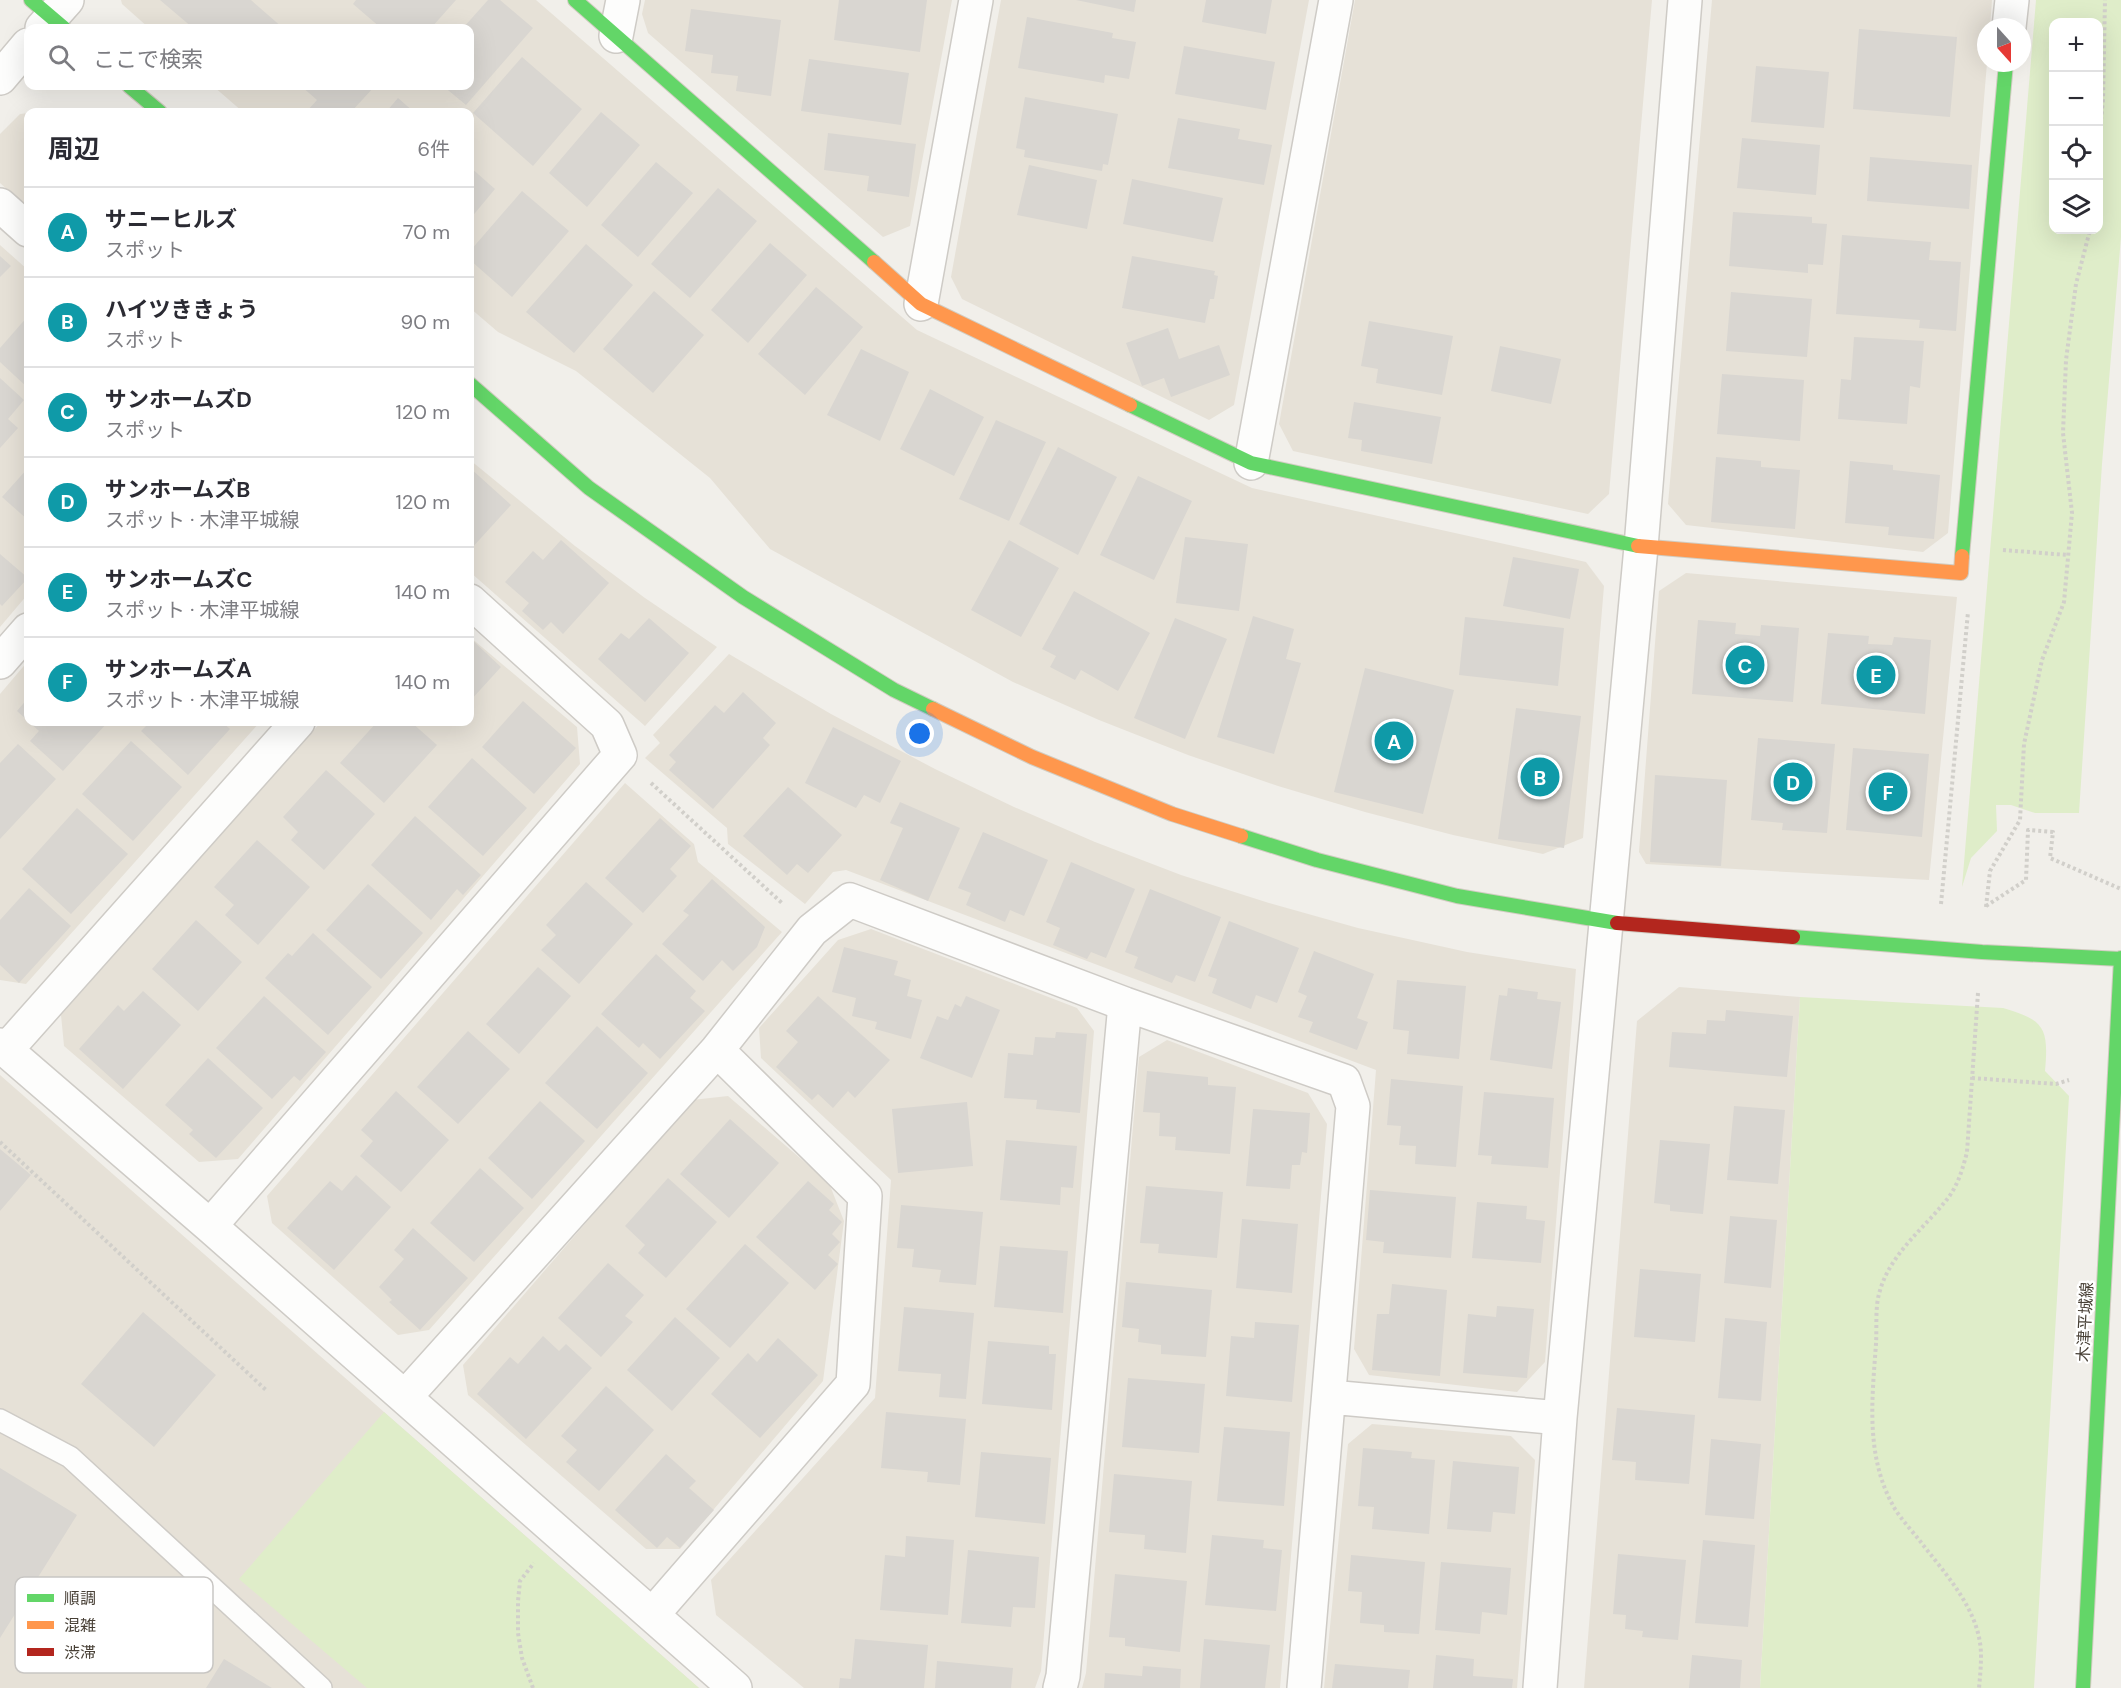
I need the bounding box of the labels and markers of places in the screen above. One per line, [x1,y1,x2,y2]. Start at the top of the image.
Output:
pin: C [1726,642,1764,688]
pin: E [1856,652,1896,698]
pin: A [1374,718,1414,764]
pin: B [1520,754,1560,800]
pin: D [1774,760,1812,804]
pin: F [1868,770,1908,814]

